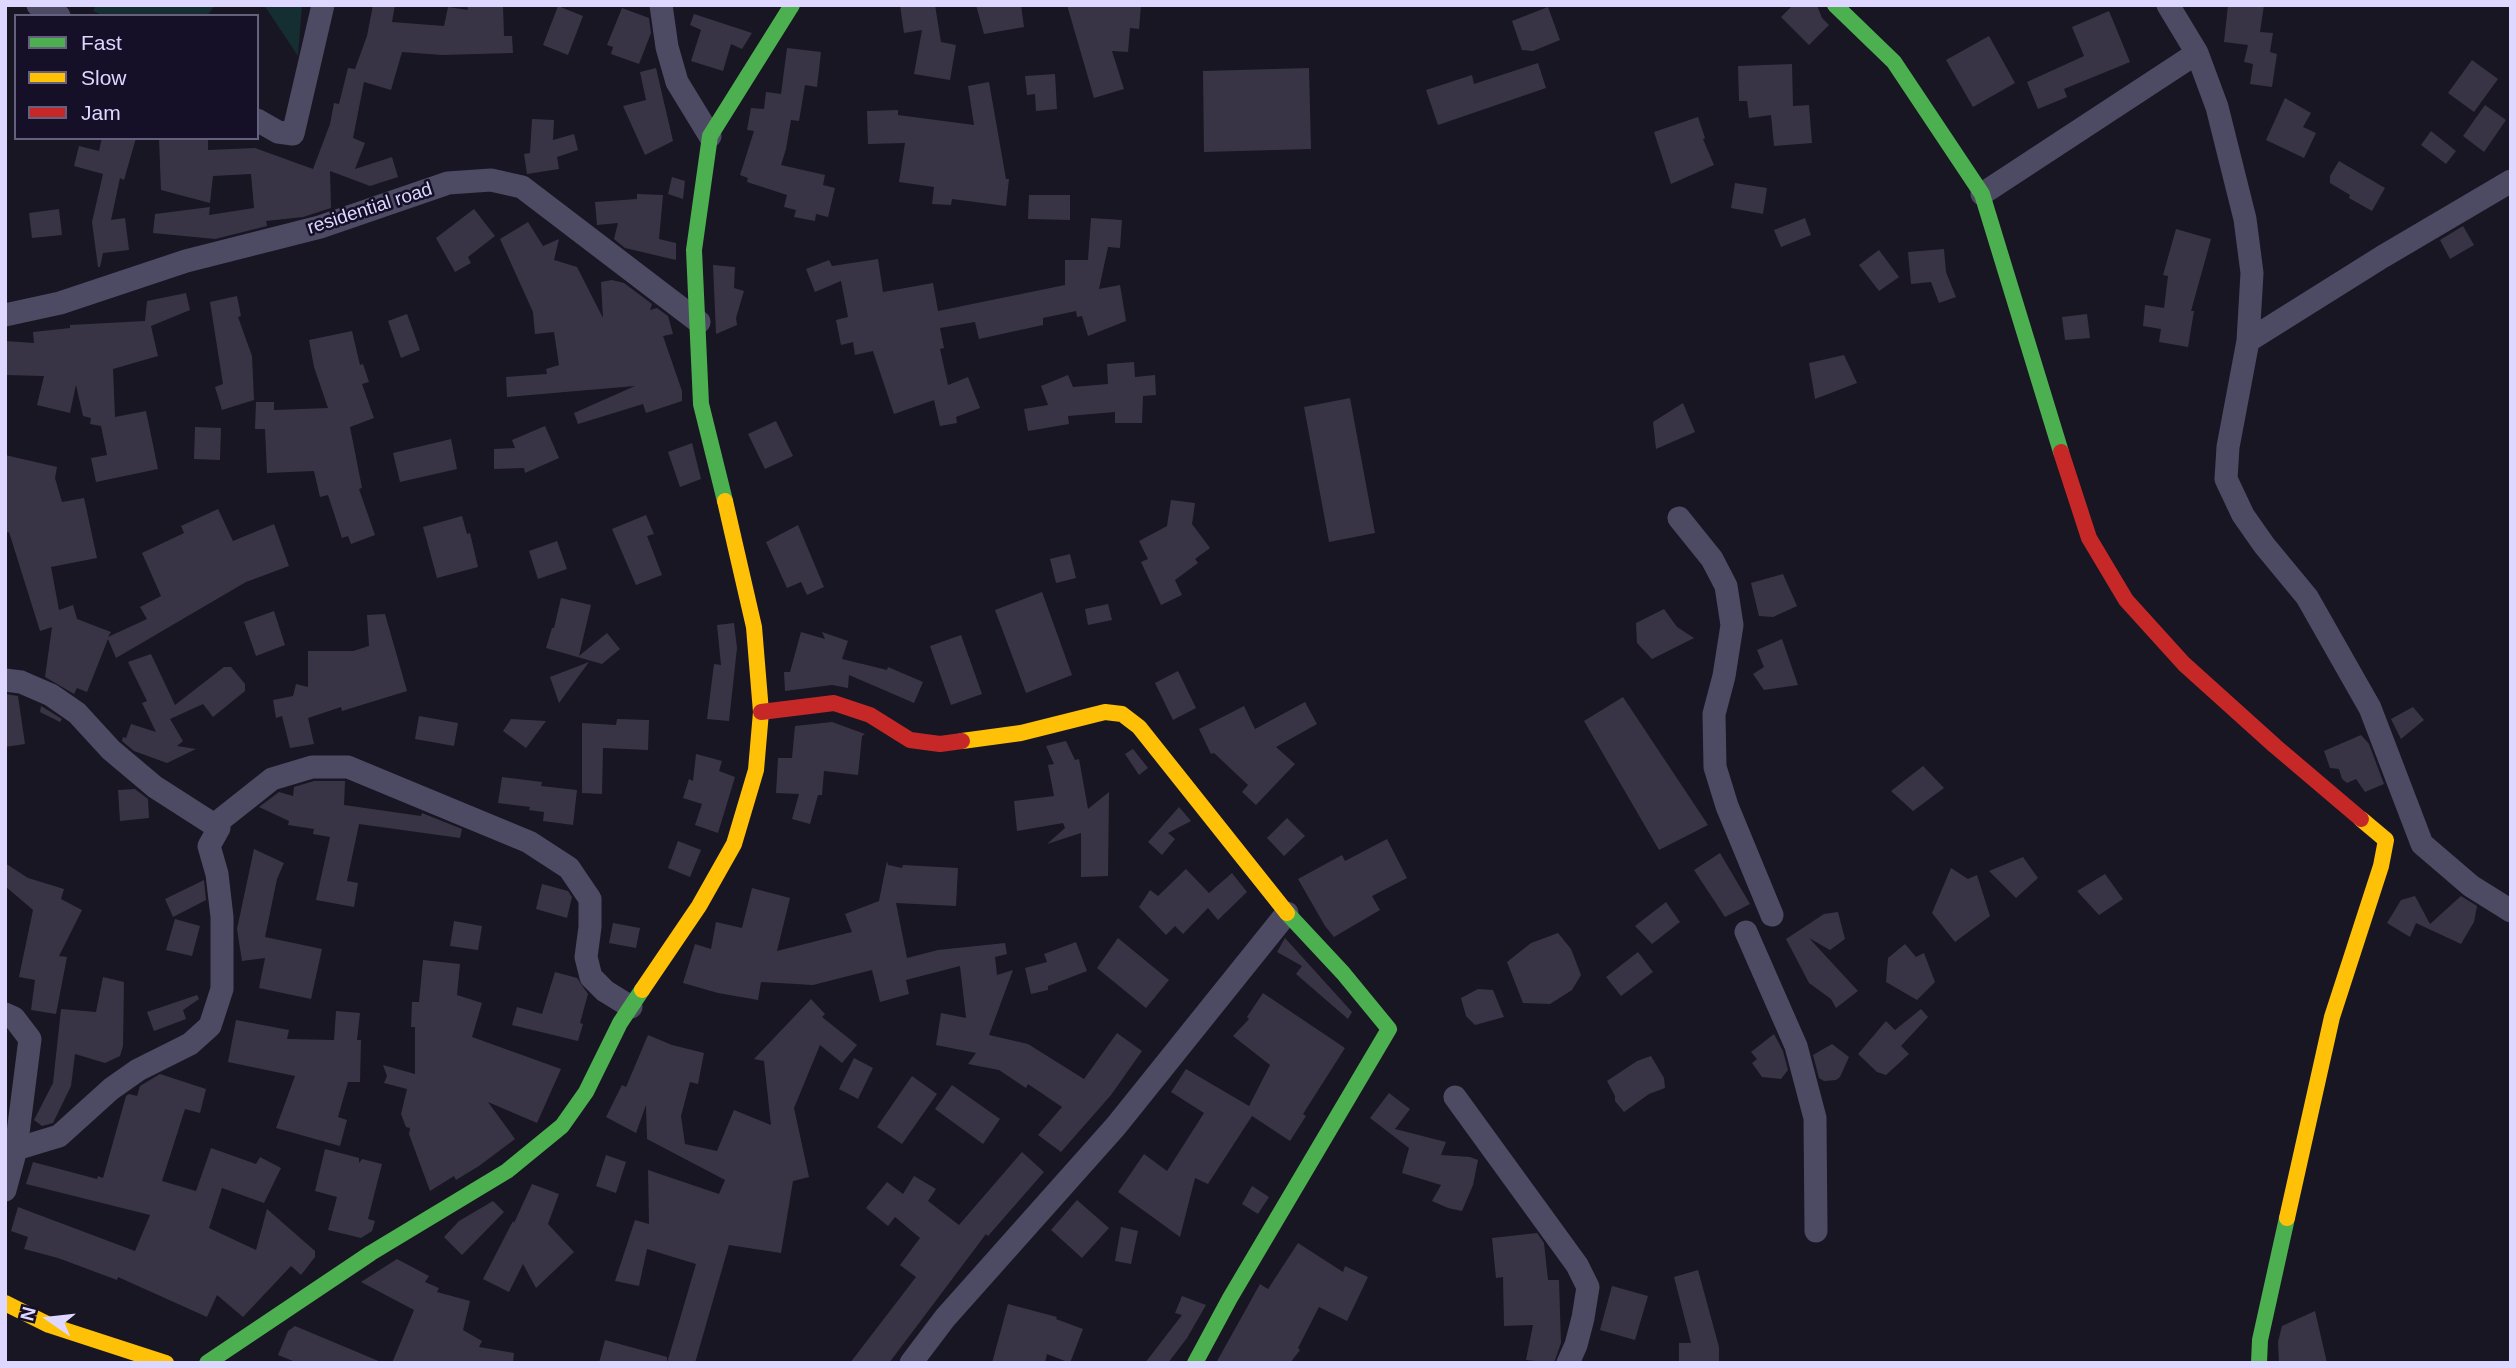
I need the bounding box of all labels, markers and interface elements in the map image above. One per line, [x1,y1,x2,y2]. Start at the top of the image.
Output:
legend [14,14,259,140]
text: Fast [81,31,122,54]
text: Slow [81,66,127,89]
text: Jam [81,101,121,124]
street label: residential road [305,178,435,240]
north arrow [14,1284,84,1354]
text: N [16,1305,40,1323]

